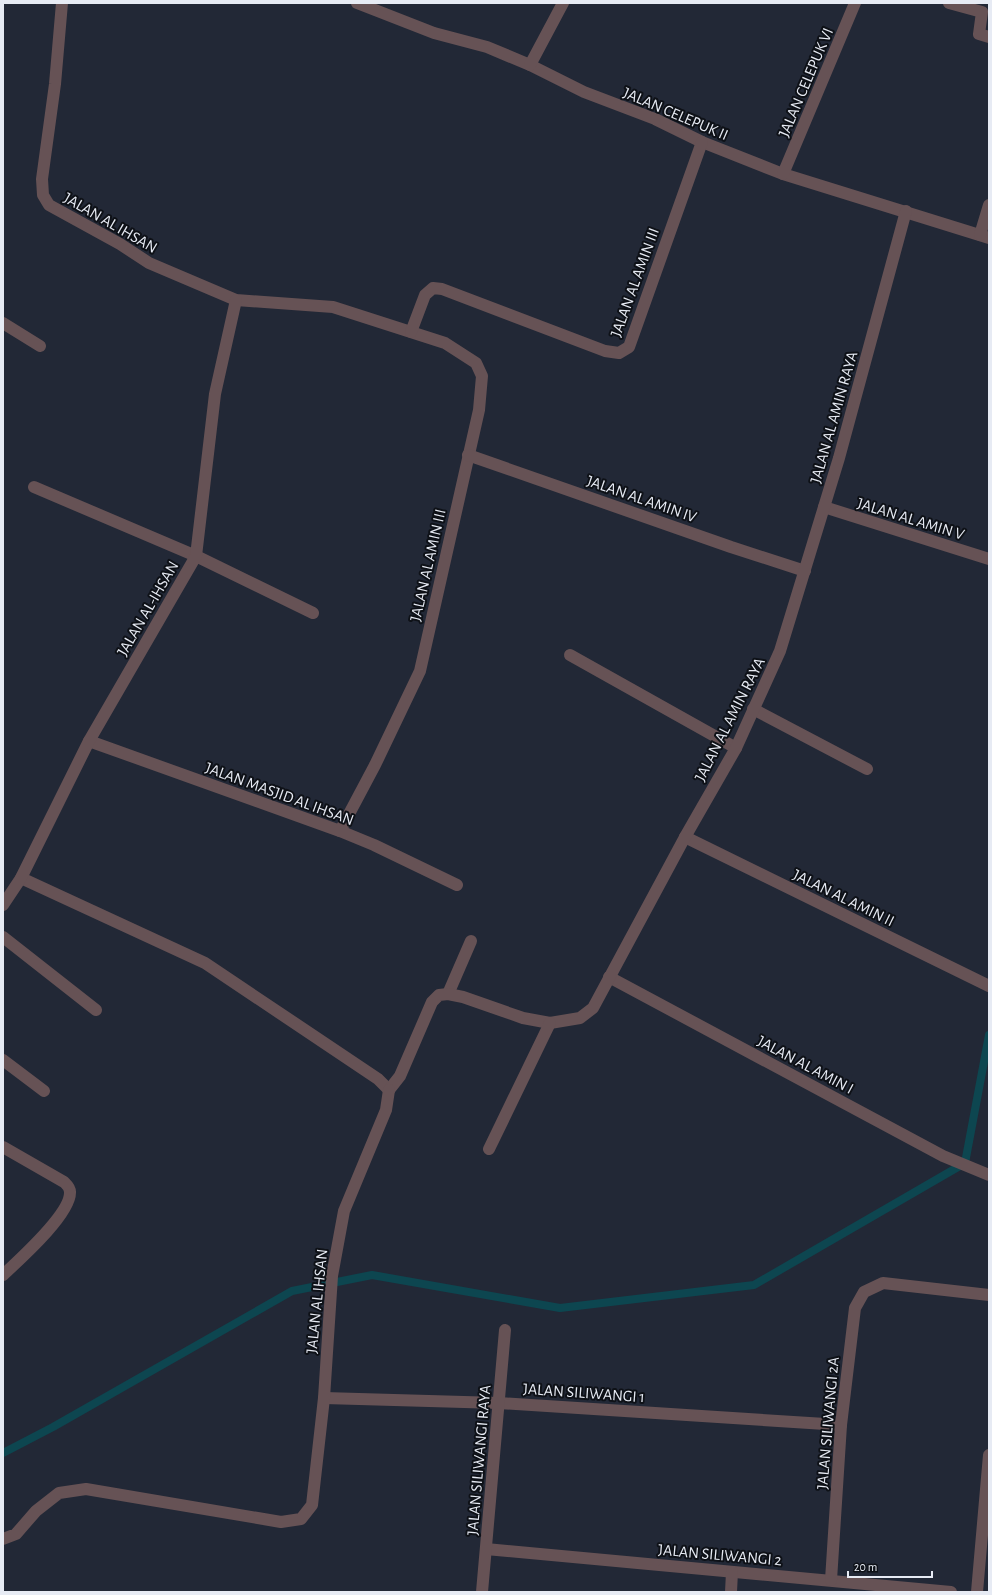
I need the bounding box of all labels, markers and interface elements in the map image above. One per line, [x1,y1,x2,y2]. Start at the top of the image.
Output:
street label: JALAN CELEPUK VI [776,25,836,139]
street label: JALAN CELEPUK II [621,85,730,143]
street label: JALAN AL IHSAN [61,190,160,256]
street label: JALAN AL AMIN III [608,226,662,339]
street label: JALAN AL AMIN RAYA [807,350,860,485]
street label: JALAN AL AMIN IV [585,473,699,525]
street label: JALAN AL AMIN V [855,495,966,543]
street label: JALAN AL AMIN III [407,507,449,623]
street label: JALAN AL-IHSAN [114,558,182,659]
street label: JALAN AL AMIN RAYA [692,655,768,784]
street label: JALAN MASJID AL IHSAN [203,760,356,828]
street label: JALAN AL AMIN II [790,866,897,929]
street label: JALAN AL AMIN I [755,1033,856,1097]
street label: JALAN AL IHSAN [304,1248,330,1354]
street label: JALAN SILIWANGI 2A [814,1356,842,1490]
street label: JALAN SILIWANGI 1 [522,1381,645,1405]
street label: JALAN SILIWANGI RAYA [464,1384,494,1536]
street label: JALAN SILIWANGI 2 [658,1542,782,1568]
scale bar [848,1553,932,1579]
text: 20 m [854,1561,877,1573]

